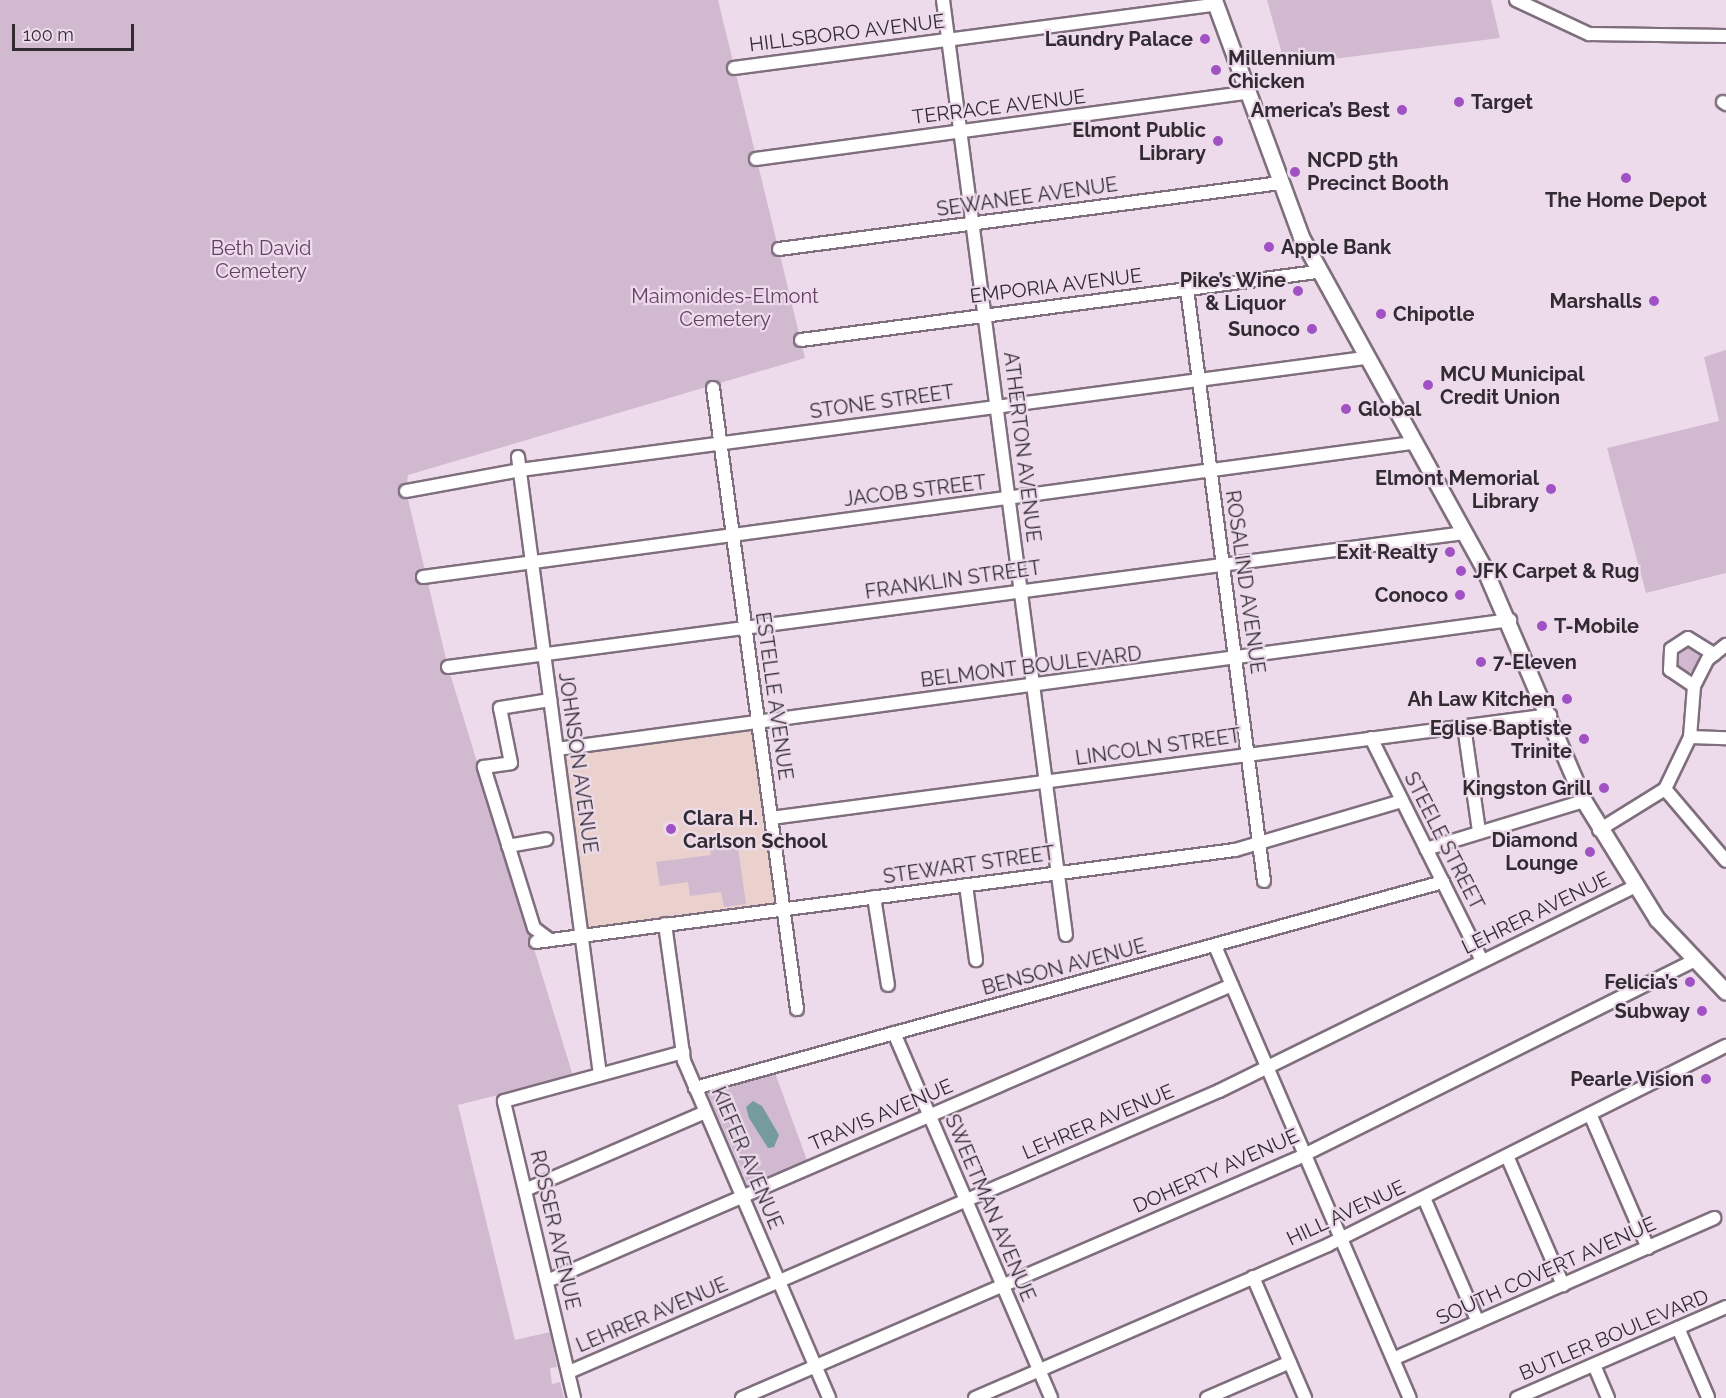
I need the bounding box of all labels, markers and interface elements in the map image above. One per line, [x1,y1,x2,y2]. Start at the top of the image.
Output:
street label: HILLSBORO AVENUE [748,9,946,57]
scale bar [15,12,136,50]
text: 100 m [23,24,74,45]
place label: Laundry Palace [1044,27,1193,51]
marker: Laundry Palace [1198,32,1212,46]
place label: Millennium Chicken [1228,46,1335,93]
marker: Millennium Chicken [1209,63,1223,77]
street label: TERRACE AVENUE [911,84,1087,130]
place label: Target [1471,90,1533,114]
marker: Target [1452,95,1466,109]
place label: America’s Best [1251,98,1390,122]
marker: America’s Best [1395,103,1409,117]
place label: Elmont Public Library [1072,118,1206,165]
marker: Elmont Public Library [1211,134,1225,148]
place label: NCPD 5th Precinct Booth [1307,148,1449,195]
marker: NCPD 5th Precinct Booth [1288,165,1302,179]
marker: The Home Depot [1619,171,1633,185]
street label: SEWANEE AVENUE [935,172,1119,222]
place label: The Home Depot [1545,188,1707,212]
place label: Apple Bank [1281,235,1391,259]
park label: Beth David Cemetery [211,237,311,284]
marker: Apple Bank [1262,240,1276,254]
street label: EMPORIA AVENUE [968,263,1144,309]
place label: Pike’s Wine & Liquor [1179,268,1286,315]
marker: Pike’s Wine & Liquor [1291,284,1305,298]
park label: Maimonides-Elmont Cemetery [631,285,819,332]
place label: Marshalls [1550,289,1642,313]
marker: Marshalls [1647,294,1661,308]
place label: Chipotle [1393,302,1475,326]
marker: Chipotle [1374,307,1388,321]
place label: Sunoco [1228,317,1300,341]
marker: Sunoco [1305,322,1319,336]
street label: ATHERTON AVENUE [998,350,1046,544]
place label: MCU Municipal Credit Union [1440,362,1585,409]
marker: MCU Municipal Credit Union [1421,378,1435,392]
street label: STONE STREET [808,380,956,424]
place label: Global [1358,397,1421,421]
marker: Global [1339,402,1353,416]
place label: Elmont Memorial Library [1375,466,1539,513]
street label: JACOB STREET [842,470,988,512]
marker: Elmont Memorial Library [1544,482,1558,496]
street label: ROSALIND AVENUE [1220,488,1270,676]
place label: Exit Realty [1337,540,1438,564]
marker: Exit Realty [1443,545,1457,559]
street label: FRANKLIN STREET [863,556,1043,604]
place label: JFK Carpet & Rug [1473,559,1640,583]
marker: JFK Carpet & Rug [1454,564,1468,578]
place label: Conoco [1375,583,1448,607]
marker: Conoco [1453,588,1467,602]
street label: ESTELLE AVENUE [750,610,798,782]
place label: T-Mobile [1554,614,1639,638]
marker: T-Mobile [1535,619,1549,633]
street label: BELMONT BOULEVARD [919,641,1143,693]
place label: 7-Eleven [1493,650,1577,674]
marker: 7-Eleven [1474,655,1488,669]
street label: JOHNSON AVENUE [553,671,603,855]
place label: Ah Law Kitchen [1407,687,1555,711]
marker: Ah Law Kitchen [1560,692,1574,706]
place label: Eglise Baptiste Trinite [1430,716,1572,763]
street label: LINCOLN STREET [1074,724,1242,770]
marker: Eglise Baptiste Trinite [1577,732,1591,746]
street label: STEELE STREET [1399,768,1489,914]
place label: Kingston Grill [1462,776,1592,800]
marker: Kingston Grill [1597,781,1611,795]
place label: Clara H. Carlson School [683,806,827,853]
marker: Clara H. Carlson School [664,822,678,836]
place label: Diamond Lounge [1491,828,1578,875]
street label: STEWART STREET [881,841,1057,889]
marker: Diamond Lounge [1583,845,1597,859]
street label: LEHRER AVENUE [1458,867,1614,959]
street label: BENSON AVENUE [979,933,1149,1001]
place label: Felicia’s [1604,970,1678,994]
marker: Felicia’s [1683,975,1697,989]
place label: Subway [1615,999,1690,1023]
marker: Subway [1695,1004,1709,1018]
place label: Pearle Vision [1570,1067,1694,1091]
marker: Pearle Vision [1699,1072,1713,1086]
street label: TRAVIS AVENUE [805,1074,957,1156]
street label: LEHRER AVENUE [1018,1079,1178,1165]
street label: KIEFER AVENUE [706,1083,788,1233]
street label: SWEETMAN AVENUE [940,1110,1040,1306]
street label: DOHERTY AVENUE [1129,1123,1303,1219]
street label: ROSSER AVENUE [525,1148,585,1312]
street label: HILL AVENUE [1282,1175,1410,1251]
street label: SOUTH COVERT AVENUE [1432,1211,1660,1331]
street label: LEHRER AVENUE [572,1272,732,1358]
street label: BUTLER BOULEVARD [1516,1284,1712,1386]

